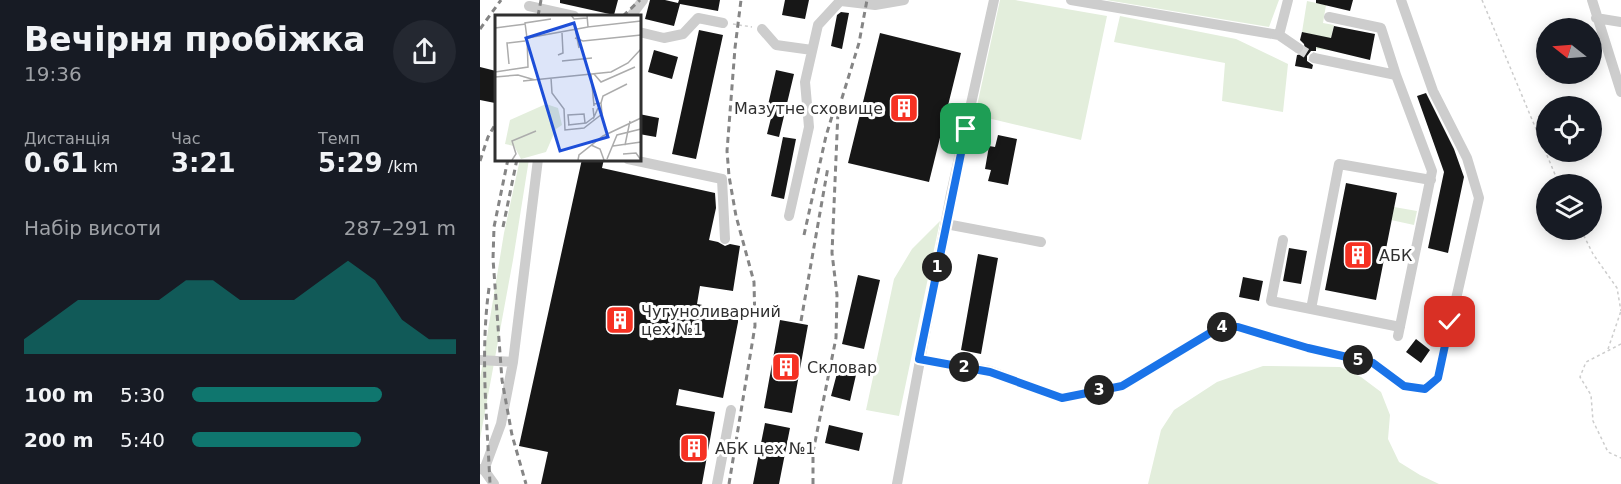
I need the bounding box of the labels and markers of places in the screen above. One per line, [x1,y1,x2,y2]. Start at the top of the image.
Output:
building icon: Мазутне сховище [888,92,920,124]
place label: Мазутне сховище [734,99,883,118]
pin [940,103,991,154]
building icon: АБК [1342,239,1374,271]
place label: АБК [1379,246,1413,265]
pin: 1 [922,252,952,282]
pin [1424,296,1475,347]
place label: Чугуноливарний цех №1 [641,302,781,339]
building icon: Чугуноливарний цех №1 [604,304,636,336]
pin: 4 [1207,312,1237,342]
pin: 5 [1343,345,1373,375]
building icon: Скловар [770,351,802,383]
pin: 2 [949,352,979,382]
place label: Скловар [807,358,877,377]
pin: 3 [1084,375,1114,405]
building icon: АБК цех №1 [678,432,710,464]
place label: АБК цех №1 [715,439,815,458]

